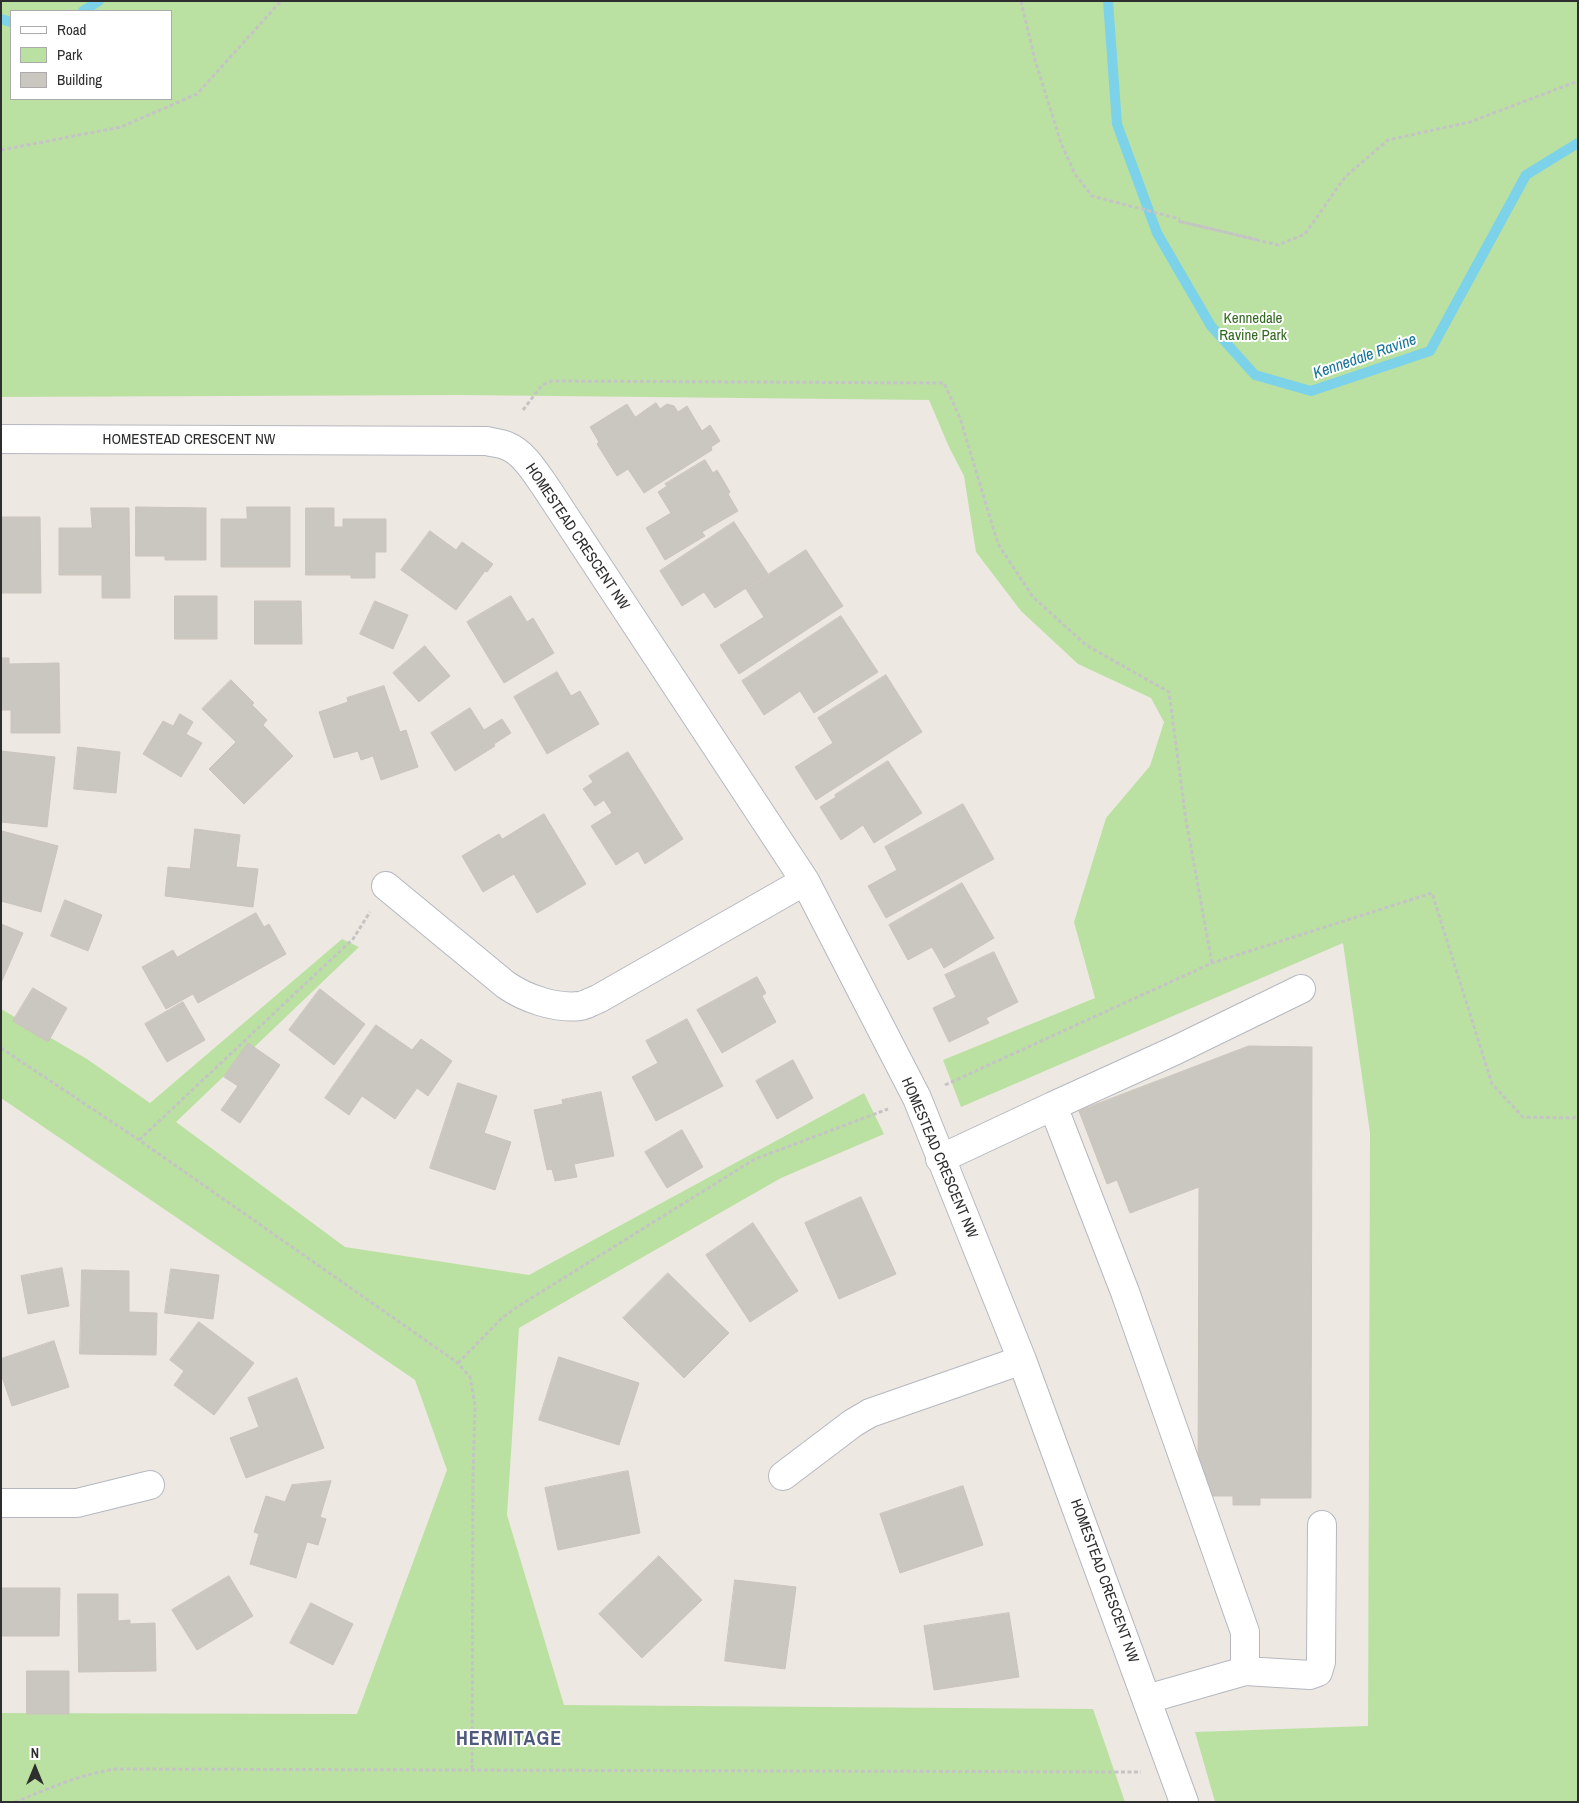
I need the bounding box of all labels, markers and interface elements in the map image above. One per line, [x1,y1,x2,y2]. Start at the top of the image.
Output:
legend [10,10,172,100]
text: Road [57,19,86,40]
text: Park [57,44,82,65]
text: Building [57,69,102,90]
park label: Kennedale Ravine Park [1219,310,1287,345]
water label: Kennedale Ravine [1311,330,1419,384]
street label: HOMESTEAD CRESCENT NW [103,431,275,449]
street label: HOMESTEAD CRESCENT NW [521,460,633,614]
street label: HOMESTEAD CRESCENT NW [897,1075,981,1241]
street label: HOMESTEAD CRESCENT NW [1066,1497,1142,1665]
district label: HERMITAGE [455,1728,563,1752]
north arrow [10,1743,60,1793]
text: N [31,1744,39,1762]

